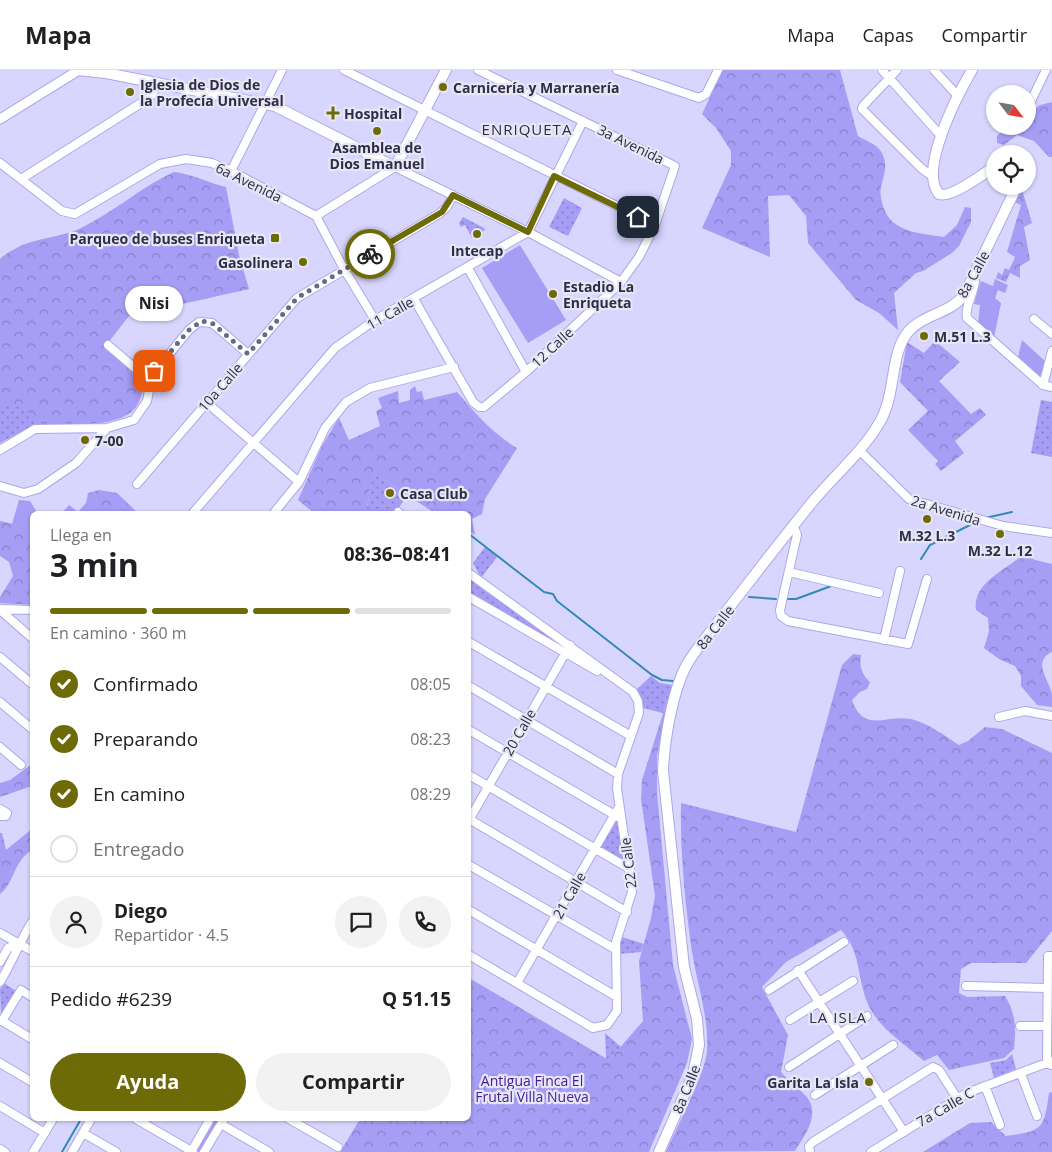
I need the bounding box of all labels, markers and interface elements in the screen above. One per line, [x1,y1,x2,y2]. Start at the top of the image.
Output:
text: Mapa [25,18,92,51]
text: Mapa [787,23,835,47]
text: Capas [863,23,913,47]
text: Compartir [941,23,1027,47]
place label: Iglesia de Dios de la Profecía Universal [140,75,284,110]
place label: Carnicería y Marranería [453,78,619,97]
marker: Carnicería y Marranería [437,81,449,93]
north arrow [986,85,1036,135]
map controls [986,85,1036,195]
marker: Iglesia de Dios de la Profecía Universal [124,86,136,98]
place label: Hospital [344,104,402,123]
marker: Hospital [326,106,340,120]
district label: ENRIQUETA [482,119,572,139]
street label: 3a Avenida [595,120,667,168]
marker: Asamblea de Dios Emanuel [371,125,383,137]
place label: Asamblea de Dios Emanuel [330,138,424,173]
button: locate [986,145,1036,195]
street label: 6a Avenida [213,158,285,206]
pin [617,196,659,238]
icon: home [624,203,652,231]
marker: Intecap [471,228,483,240]
place label: Parqueo de buses Enriqueta [70,229,265,248]
courier [345,229,395,279]
marker: Parqueo de buses Enriqueta [269,232,281,244]
icon: bike [356,240,384,268]
place label: Intecap [451,241,503,260]
street label: 8a Calle [952,247,994,301]
place label: Gasolinera [218,253,293,272]
marker: Gasolinera [297,256,309,268]
place label: Estadio La Enriqueta [563,277,634,312]
callout: Nisi [125,286,183,321]
marker: Estadio La Enriqueta [547,288,559,300]
text: Nisi [139,292,169,314]
street label: 11 Calle [363,292,417,334]
street label: 12 Calle [527,323,577,371]
place label: M.51 L.3 [934,327,991,346]
marker: M.51 L.3 [918,330,930,342]
pin [133,350,175,392]
icon: bag [140,357,168,385]
street label: 10a Calle [193,358,247,415]
place label: 7-00 [95,431,124,450]
marker: 7-00 [79,434,91,446]
place label: Casa Club [400,484,468,503]
marker: Casa Club [384,487,396,499]
street label: 2a Avenida [909,490,983,530]
marker: M.32 L.3 [921,513,933,525]
text: Llega en [50,524,112,546]
place label: M.32 L.3 [899,526,955,545]
marker: M.32 L.12 [994,528,1006,540]
text: 08:36–08:41 [344,541,451,567]
place label: M.32 L.12 [968,541,1032,560]
text: 3 min [50,543,139,586]
street label: 8a Calle [692,601,738,653]
text: En camino · 360 m [50,622,187,644]
icon: check [50,670,78,698]
text: Confirmado [93,671,198,697]
text: 08:05 [410,673,451,695]
street label: 20 Calle [498,705,540,759]
icon: check [50,725,78,753]
text: Preparando [93,726,198,752]
text: 08:23 [410,728,451,750]
icon: check [50,780,78,808]
text: En camino [93,781,185,807]
text: 08:29 [410,783,451,805]
text: Entregado [93,836,184,862]
street label: 22 Calle [615,836,641,890]
street label: 21 Calle [548,868,590,922]
button: person [50,896,102,948]
button: chat [335,896,387,948]
button: phone [399,896,451,948]
text: Diego [114,898,168,924]
text: Repartidor · 4.5 [114,924,229,946]
text: Pedido #6239 [50,986,172,1012]
text: Q 51.15 [382,986,451,1012]
district label: LA ISLA [809,1007,867,1027]
button: Ayuda [50,1053,246,1111]
button: Compartir [256,1053,451,1111]
street label: 8a Calle [668,1062,704,1116]
park label: Antigua Finca El Frutal Villa Nueva [475,1071,589,1106]
place label: Garita La Isla [767,1073,859,1092]
marker: Garita La Isla [863,1076,875,1088]
street label: 7a Calle C [913,1083,977,1131]

